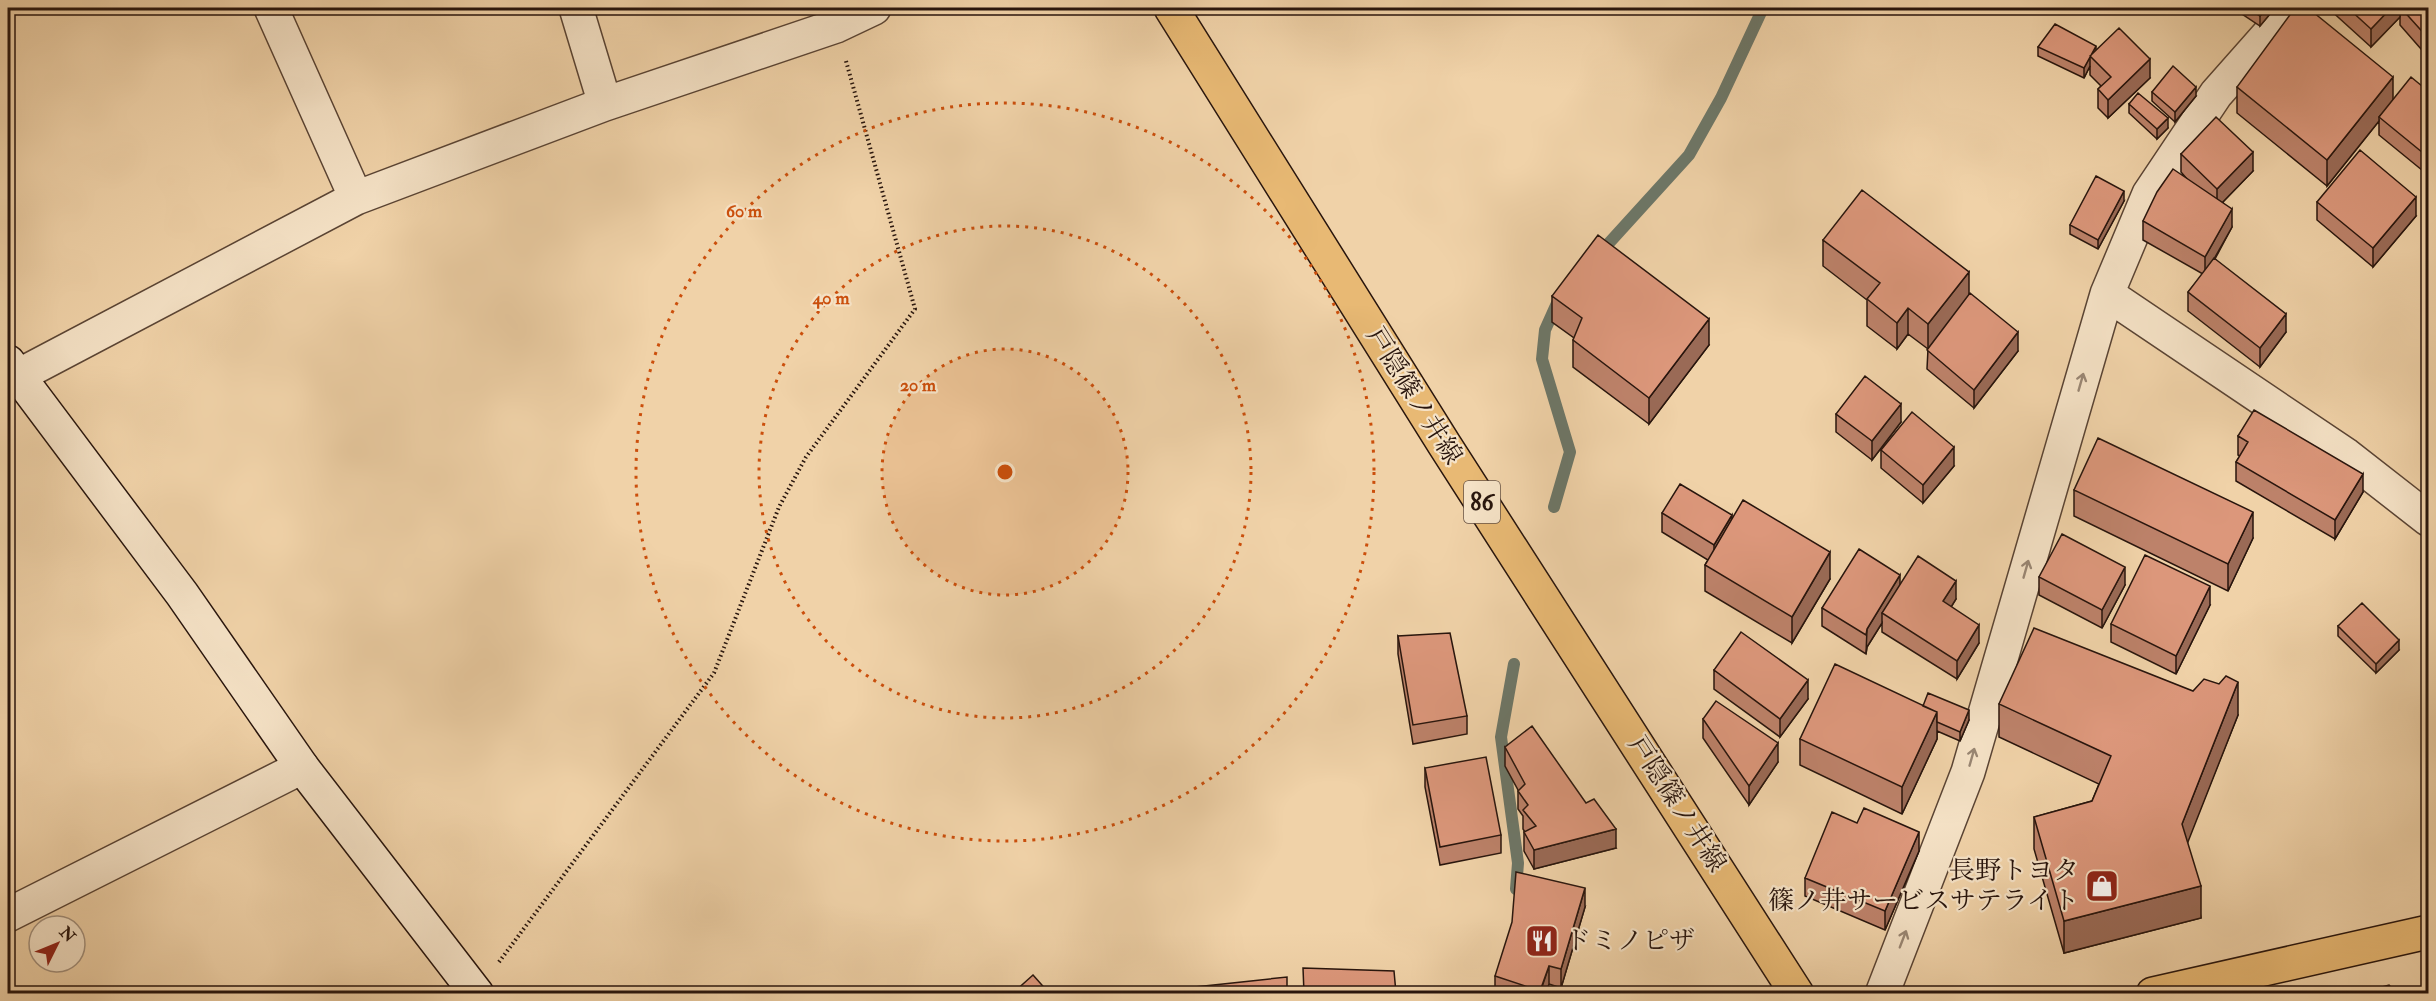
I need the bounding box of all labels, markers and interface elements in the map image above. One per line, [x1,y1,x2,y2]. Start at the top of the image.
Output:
text: 60 m [726,200,763,223]
text: 40 m [812,287,850,310]
street label: 戸隠篠ノ井線 [1359,321,1469,471]
one-way arrow [2076,373,2087,392]
text: 20 m [900,374,937,397]
centre of rings [995,462,1015,482]
road number: 86 [1464,481,1500,523]
one-way arrow [2021,560,2033,579]
street label: 戸隠篠ノ井線 [1621,730,1733,878]
one-way arrow [1967,748,1978,767]
place label: 長野トヨタ 篠ノ井サービスサテライト [1768,855,2079,917]
shop icon: 長野トヨタ 篠ノ井サービスサテライト [2084,868,2120,904]
north arrow [27,914,87,974]
text: N [54,922,80,947]
restaurant icon: ドミノピザ [1524,923,1560,959]
place label: ドミノピザ [1565,925,1695,957]
one-way arrow [1898,930,1909,949]

